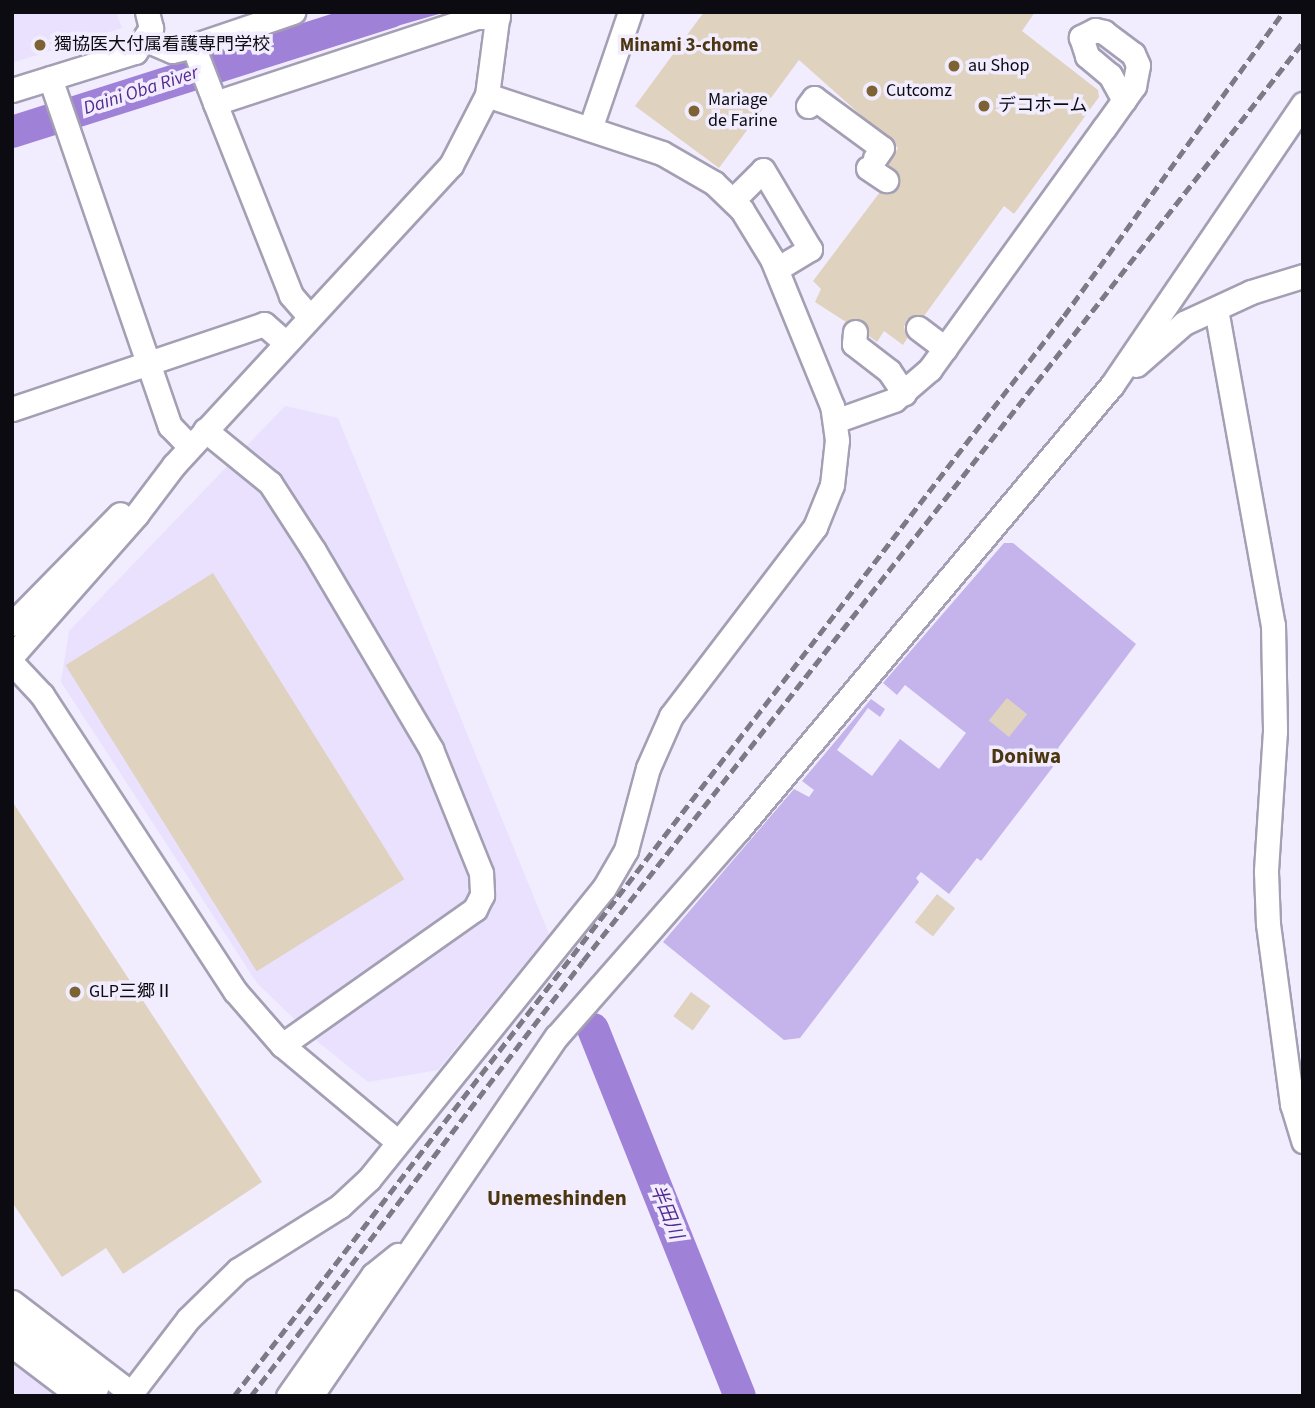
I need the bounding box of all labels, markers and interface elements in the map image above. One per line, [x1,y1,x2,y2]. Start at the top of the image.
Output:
place label: 獨協医大付属看護専門学校 [54,34,270,56]
district label: Minami 3-chome [620,35,758,57]
marker: 獨協医大付属看護専門学校 [32,37,48,53]
place label: au Shop [968,55,1030,77]
marker: au Shop [946,58,962,74]
water label: Daini Oba River [81,62,201,120]
place label: Cutcomz [886,80,952,102]
marker: Cutcomz [864,83,880,99]
place label: Mariage de Farine [708,90,777,132]
place label: デコホーム [998,95,1088,117]
marker: デコホーム [976,98,992,114]
marker: Mariage de Farine [686,103,702,119]
district label: Doniwa [991,743,1061,769]
place label: GLP三郷Ⅱ [89,981,173,1003]
marker: GLP三郷Ⅱ [67,984,83,1000]
water label: 半田川 [645,1181,687,1243]
district label: Unemeshinden [487,1185,627,1211]

